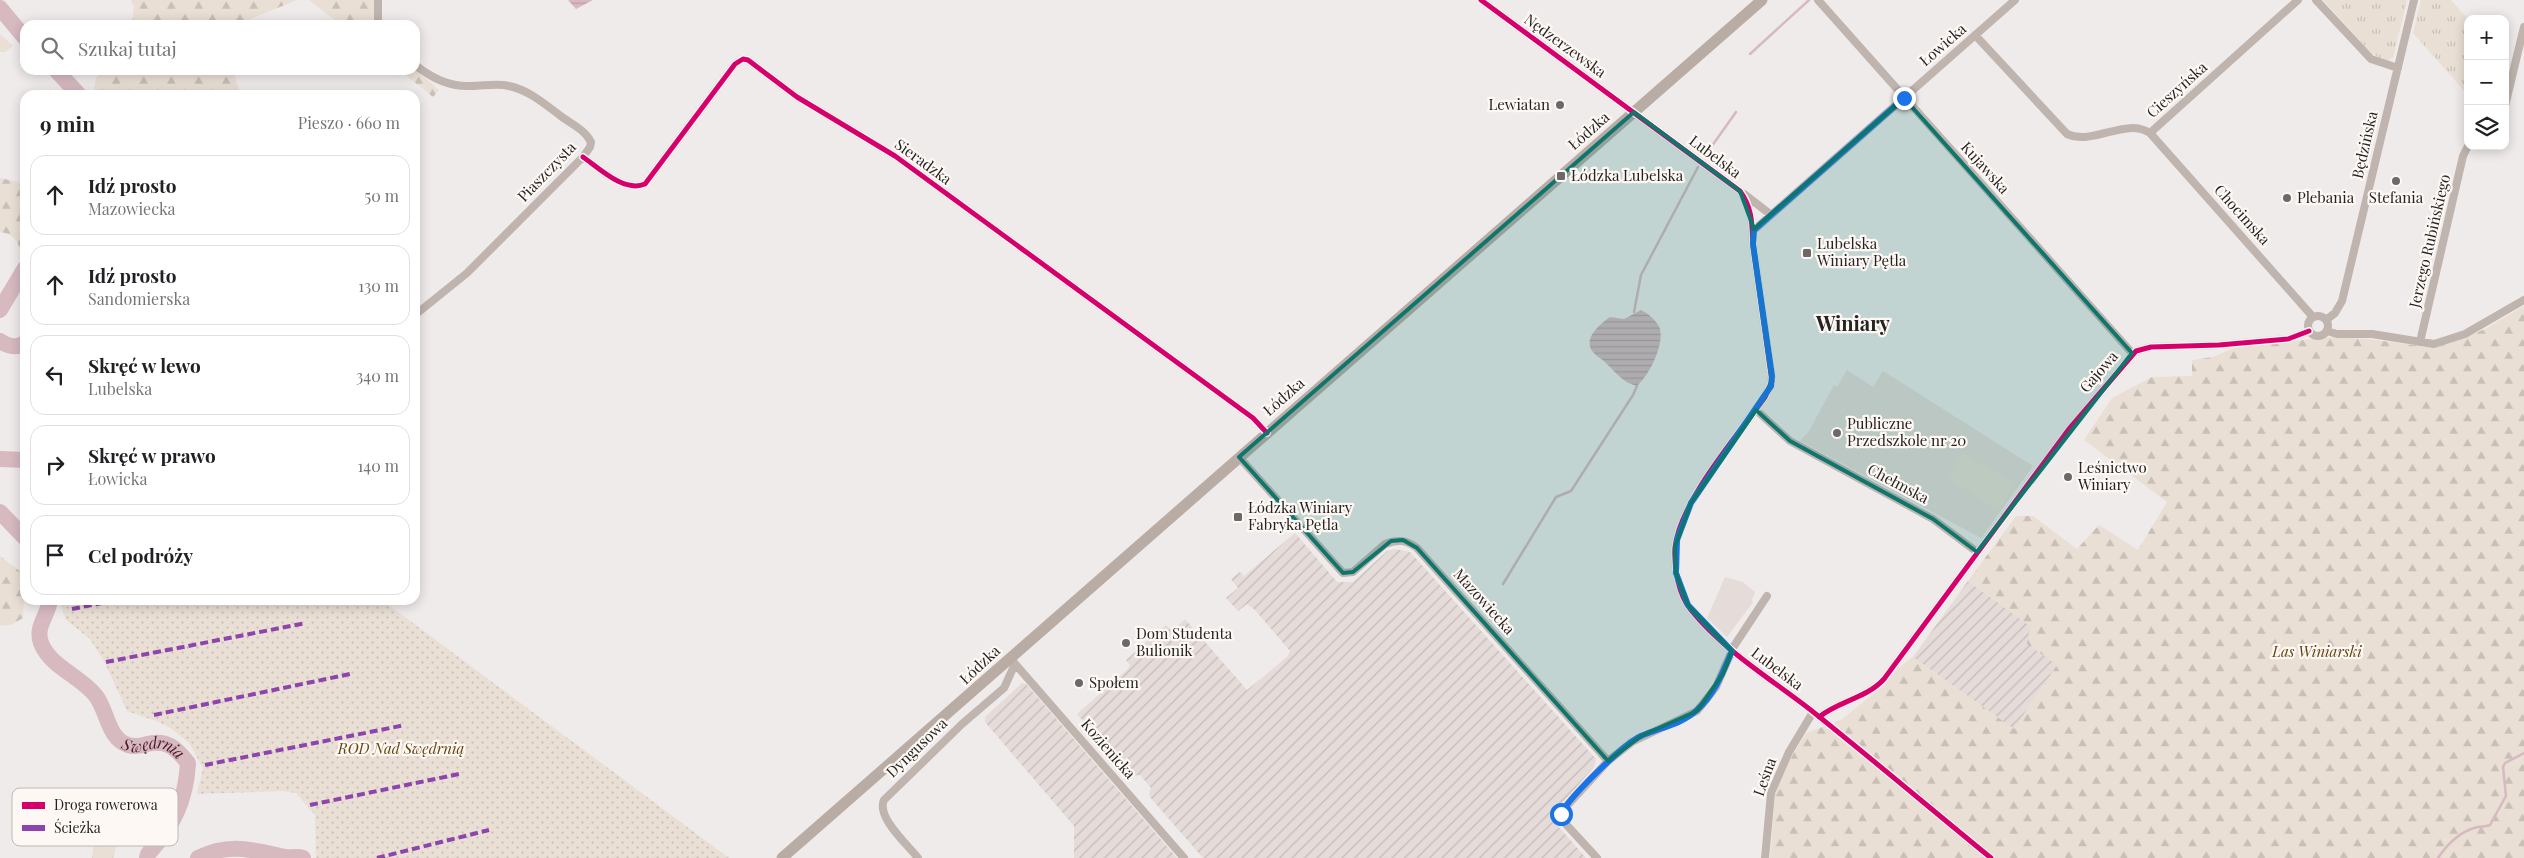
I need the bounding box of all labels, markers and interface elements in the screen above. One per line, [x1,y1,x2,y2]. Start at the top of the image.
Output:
street label: Nędzerzewska [1521,9,1611,82]
map controls [2464,15,2509,150]
button: + [2464,15,2509,60]
street label: Łowicka [1915,18,1970,70]
search box [20,20,420,75]
icon: search [38,34,66,62]
text: Szukaj tutaj [78,35,177,61]
street label: Cieszyńska [2142,56,2211,122]
button: − [2464,60,2509,105]
route end [1893,87,1916,110]
place label: Lewiatan [1488,94,1550,114]
marker: Lewiatan [1554,99,1566,111]
button: layers [2464,105,2509,150]
street label: Łódzka [1563,106,1614,154]
text: 9 min [40,109,95,137]
street label: Będzińska [2347,109,2382,180]
text: Pieszo · 660 m [298,112,400,133]
street label: Lubelska [1686,130,1746,183]
street label: Sieradzka [891,134,956,189]
street label: Piaszczysta [513,137,580,206]
street label: Kujawska [1957,137,2015,198]
place label: Łódzka Lubelska [1571,165,1684,185]
marker: Łódzka Lubelska [1555,170,1567,182]
text: Idź prosto [88,172,176,198]
street label: Jerzego Rubińskiego [2404,172,2454,311]
marker: Stefania [2390,175,2402,187]
street label: Chocimska [2210,180,2276,249]
icon: ahead [41,181,69,209]
text: 50 m [365,185,399,206]
place label: Plebania [2297,187,2355,207]
place label: Stefania [2369,187,2424,207]
marker: Plebania [2281,192,2293,204]
text: Mazowiecka [88,198,176,219]
place label: Lubelska Winiary Pętla [1816,233,1907,270]
marker: Lubelska Winiary Pętla [1801,247,1813,259]
text: Idź prosto [88,262,176,288]
icon: ahead [41,271,69,299]
text: 130 m [358,275,399,296]
text: Sandomierska [88,288,190,309]
district label: Winiary [1815,309,1890,336]
street label: Gajowa [2075,346,2122,396]
text: Skręć w lewo [88,352,201,378]
icon: left [41,361,69,389]
text: 340 m [356,365,399,386]
street label: Łódzka [1258,372,1309,420]
text: Lubelska [88,378,152,399]
place label: Publiczne Przedszkole nr 20 [1847,413,1966,450]
marker: Publiczne Przedszkole nr 20 [1831,427,1843,439]
text: Skręć w prawo [88,442,216,468]
icon: right [41,451,69,479]
text: 140 m [357,455,399,476]
place label: Leśnictwo Winiary [2077,457,2147,494]
street label: Chełmska [1864,459,1933,508]
text: Łowicka [88,468,147,489]
marker: Leśnictwo Winiary [2062,471,2074,483]
place label: Łódzka Winiary Fabryka Pętla [1248,497,1353,534]
marker: Łódzka Winiary Fabryka Pętla [1232,511,1244,523]
icon: arrive [41,541,69,569]
text: Cel podróży [88,542,193,568]
street label: Mazowiecka [1450,564,1520,639]
place label: Dom Studenta Bulionik [1136,623,1233,660]
marker: Dom Studenta Bulionik [1120,637,1132,649]
street label: Łódzka [955,640,1004,688]
park label: Las Winiarski [2271,641,2362,661]
street label: Lubelska [1748,642,1808,695]
place label: Społem [1089,672,1140,692]
marker: Społem [1073,677,1085,689]
street label: Dyngusowa [881,713,952,781]
street label: Kozienicka [1077,714,1141,783]
water label: Swędrnia [118,731,190,763]
park label: ROD Nad Swędrnią [337,738,464,758]
street label: Leśna [1748,754,1780,799]
legend [12,788,178,846]
text: Droga rowerowa [54,795,158,814]
route start [1550,803,1573,826]
text: Ścieżka [54,818,101,837]

